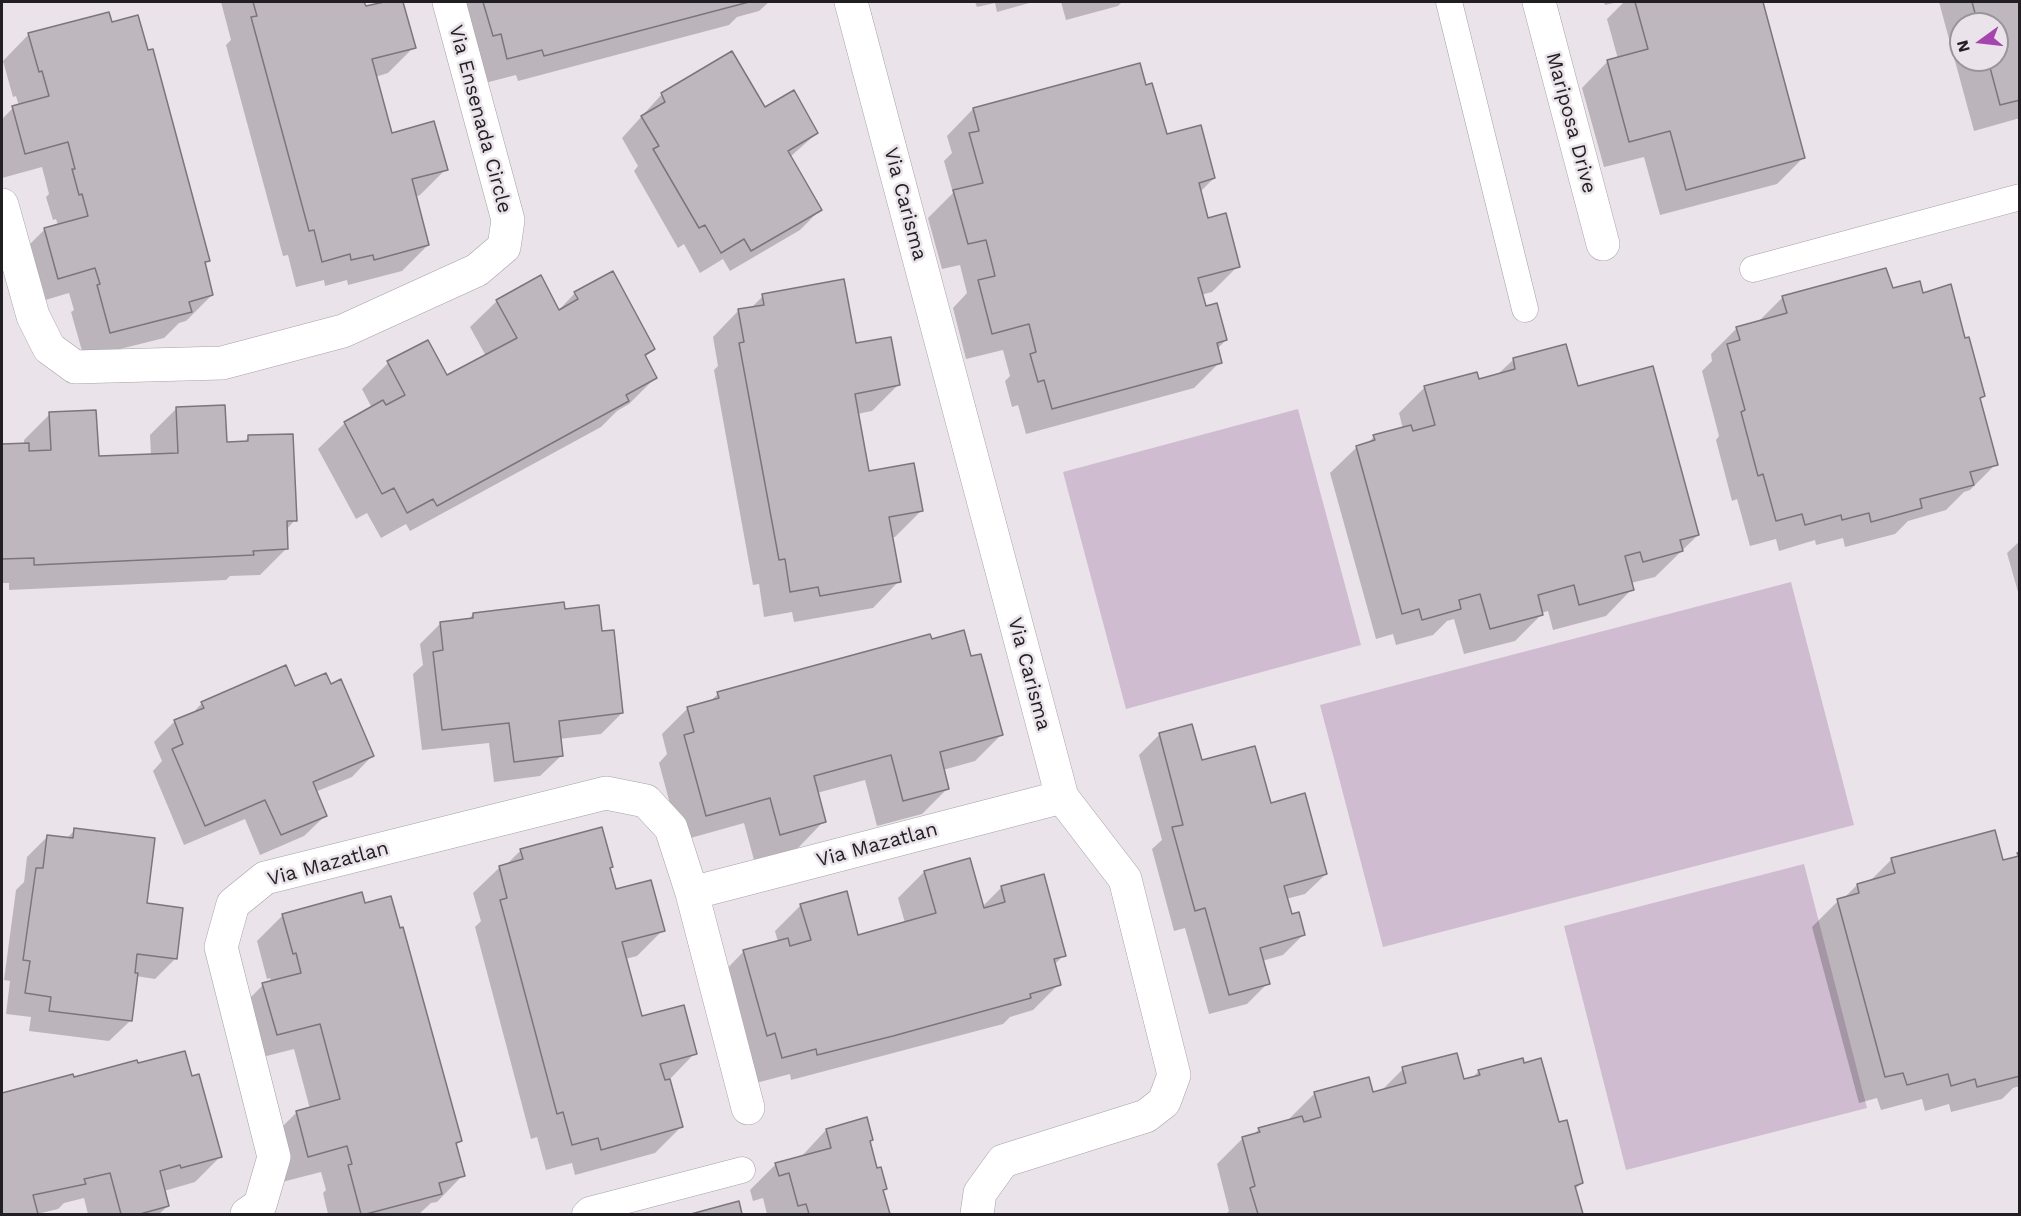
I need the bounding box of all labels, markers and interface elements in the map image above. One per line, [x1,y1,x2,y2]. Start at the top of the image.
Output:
north arrow [1949,12,2009,72]
street label: Via Ensenada Circle [443,22,517,216]
text: N [1952,38,1974,54]
street label: Mariposa Drive [1541,50,1601,196]
street label: Via Carisma [878,145,932,263]
street label: Via Carisma [1002,615,1056,733]
street label: Via Mazatlan [814,817,940,873]
street label: Via Mazatlan [265,836,391,892]

